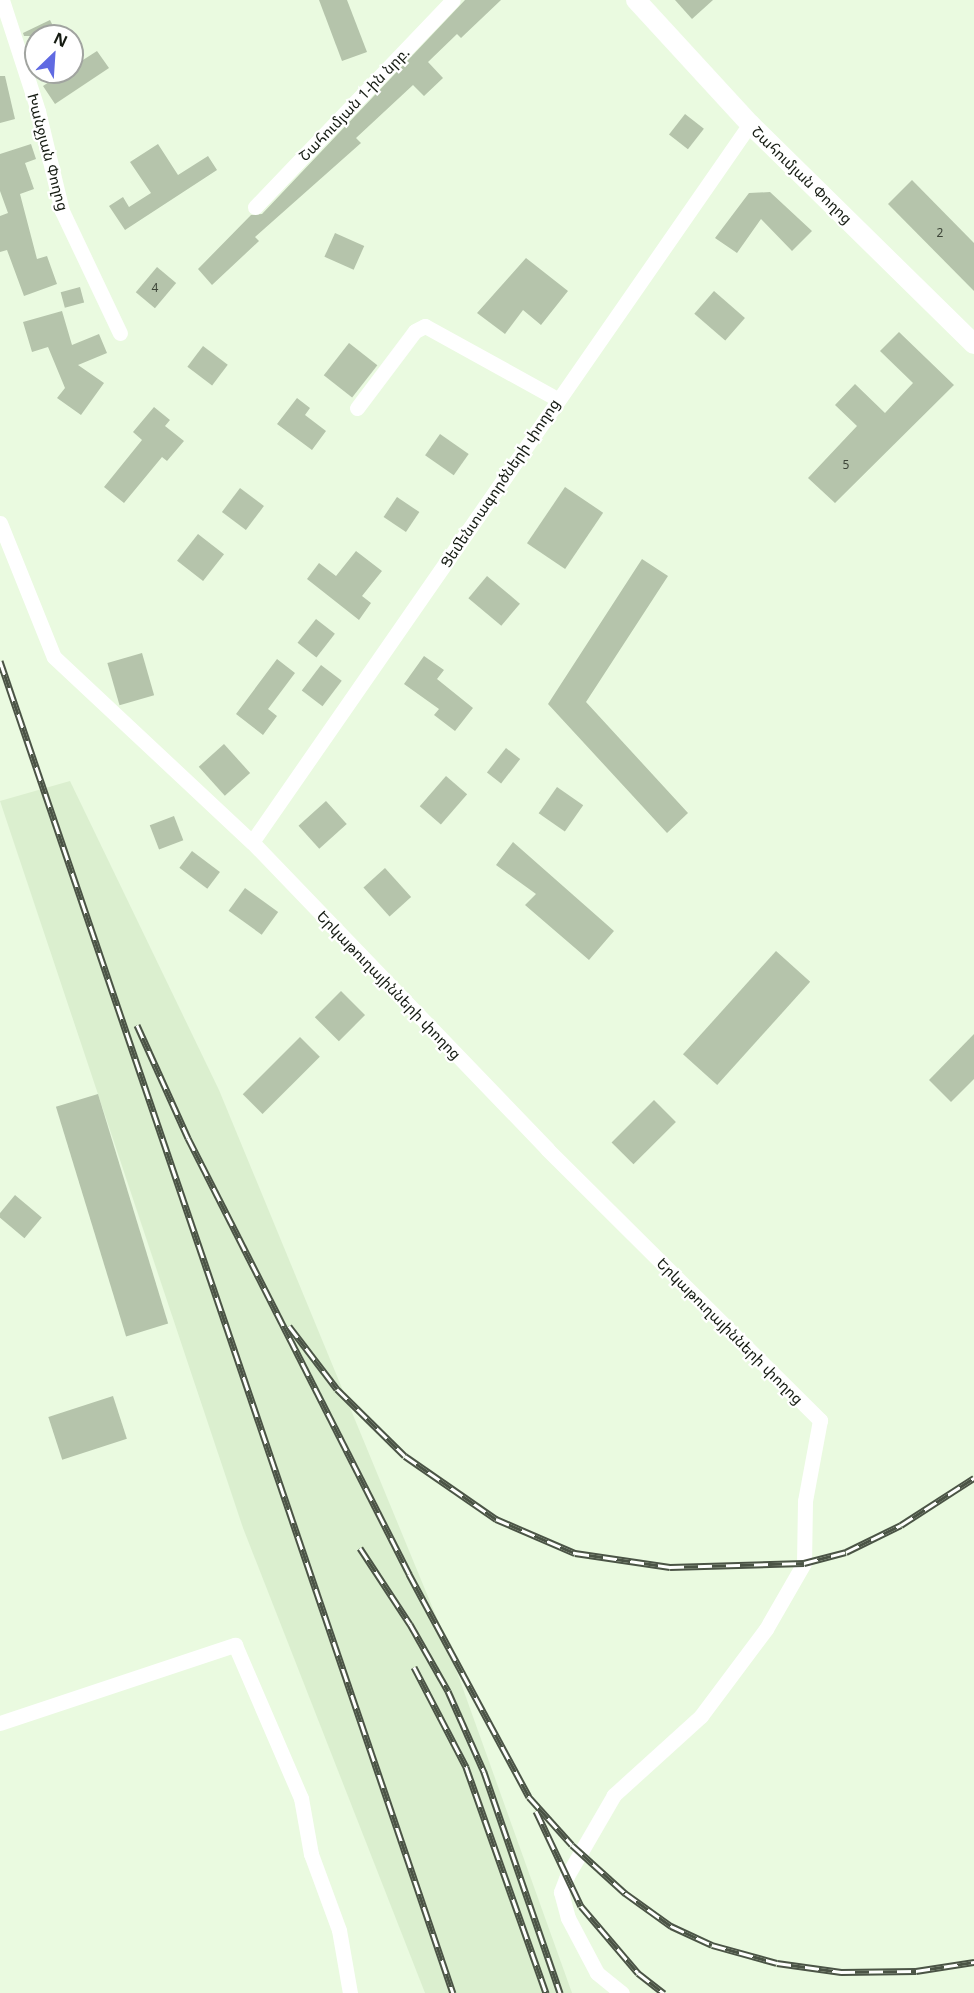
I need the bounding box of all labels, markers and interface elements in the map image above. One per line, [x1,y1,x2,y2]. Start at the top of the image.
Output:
north arrow [24,24,84,84]
text: N [50,27,71,52]
street label: Շահումյան 1-ին նրբ. [295,43,413,165]
street label: Խանջյան Փողոց [24,91,72,213]
street label: Շահումյան Փողոց [748,122,856,228]
house number: 2 [937,226,943,240]
house number: 4 [152,281,158,295]
street label: Ցեմենտագործների փողոց [437,395,563,571]
house number: 5 [843,458,849,472]
street label: Երկաթուղայինների փողոց [313,907,465,1063]
street label: Երկաթուղայինների փողոց [653,1254,807,1408]

